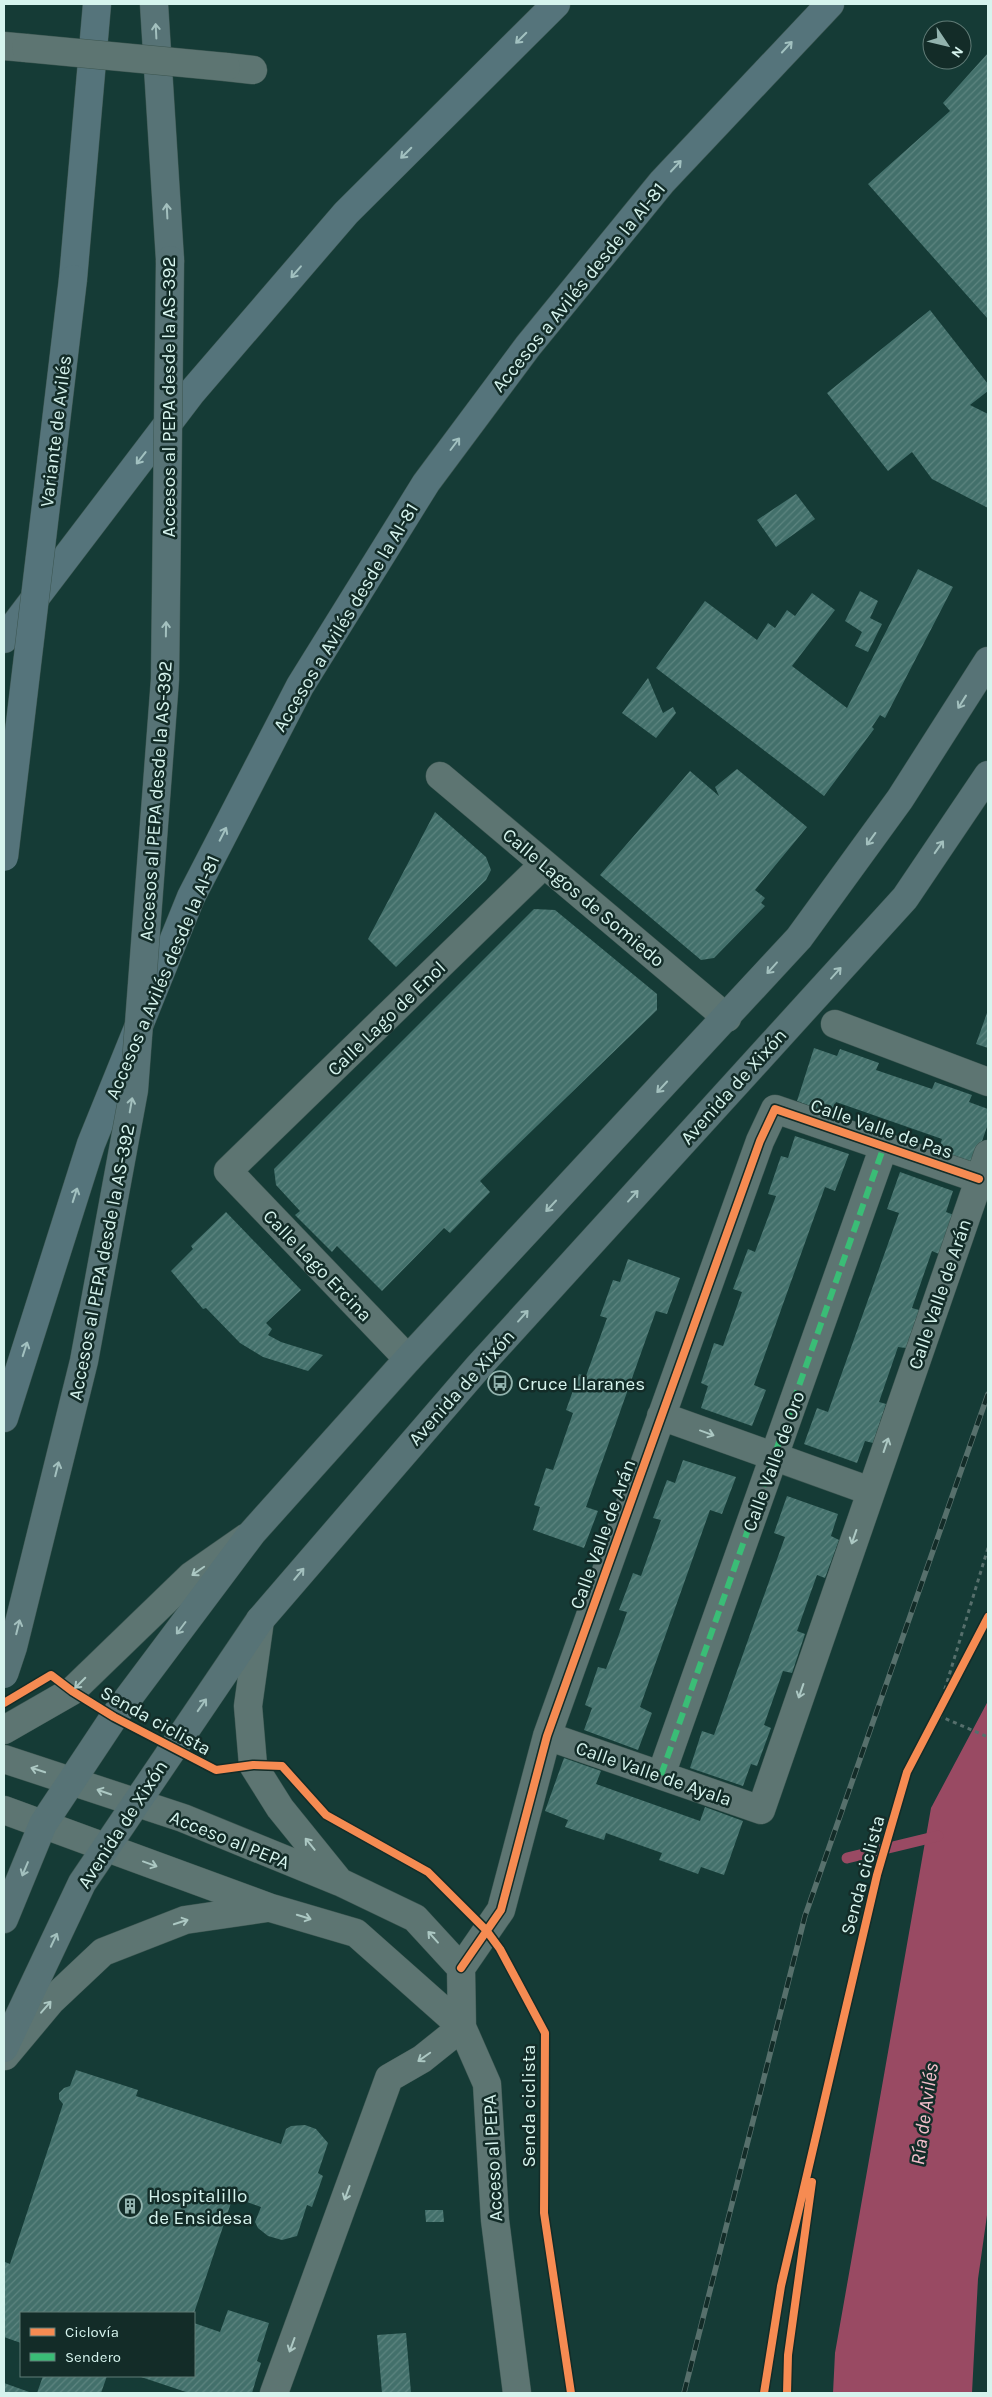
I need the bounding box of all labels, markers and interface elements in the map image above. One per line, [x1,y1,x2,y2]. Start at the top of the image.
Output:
north arrow [922,20,972,70]
one-way arrow [151,24,160,40]
one-way arrow [515,32,528,44]
one-way arrow [781,41,793,54]
text: N [947,43,967,61]
one-way arrow [400,147,413,159]
one-way arrow [670,160,682,173]
street label: Accesos a Avilés desde la AI-81 [487,178,670,397]
one-way arrow [162,203,171,219]
street label: Accesos al PEPA desde la AS-392 [158,257,180,537]
one-way arrow [290,265,301,278]
street label: Variante de Avilés [36,354,76,508]
one-way arrow [450,437,460,451]
one-way arrow [135,451,146,464]
street label: Accesos a Avilés desde la AI-81 [269,499,423,736]
one-way arrow [161,621,171,637]
street label: Accesos al PEPA desde la AS-392 [135,660,177,942]
one-way arrow [957,694,967,708]
street label: Calle Lagos de Somiedo [498,824,669,972]
one-way arrow [218,827,228,842]
one-way arrow [866,832,876,846]
one-way arrow [934,840,944,854]
street label: Accesos a Avilés desde la AI-81 [101,852,224,1103]
street label: Calle Lago de Enol [323,957,450,1081]
one-way arrow [767,961,778,974]
one-way arrow [830,966,842,979]
street label: Avenida de Xixón [676,1024,791,1149]
one-way arrow [656,1081,668,1093]
street label: Calle Valle de Pas [808,1094,956,1164]
one-way arrow [127,1097,137,1113]
street label: Accesos al PEPA desde la AS-392 [64,1122,140,1402]
one-way arrow [71,1187,80,1203]
one-way arrow [627,1190,639,1203]
one-way arrow [545,1199,557,1212]
street label: Calle Lago Ercina [258,1205,376,1326]
street label: Calle Valle de Arán [904,1216,976,1372]
one-way arrow [518,1310,529,1323]
street label: Avenida de Xixón [404,1325,519,1450]
one-way arrow [21,1342,30,1358]
bus stop icon: Cruce Llaranes [487,1370,513,1396]
place label: Cruce Llaranes [518,1373,645,1395]
street label: Calle Valle de Oro [738,1388,810,1534]
one-way arrow [699,1429,714,1438]
one-way arrow [882,1438,891,1453]
street label: Calle Valle de Arán [566,1456,640,1612]
one-way arrow [53,1462,62,1478]
one-way arrow [849,1529,858,1544]
one-way arrow [191,1566,205,1576]
one-way arrow [293,1568,305,1581]
one-way arrow [14,1620,23,1636]
one-way arrow [176,1621,186,1635]
one-way arrow [74,1677,86,1689]
street label: Senda ciclista [96,1681,215,1760]
one-way arrow [796,1683,805,1698]
one-way arrow [197,1698,207,1712]
street label: Calle Valle de Ayala [573,1737,735,1811]
street label: Avenida de Xixón [73,1756,172,1893]
one-way arrow [30,1765,46,1774]
one-way arrow [96,1787,112,1796]
street label: Acceso al PEPA [166,1806,293,1874]
street label: Senda ciclista [836,1813,889,1937]
one-way arrow [304,1838,315,1851]
one-way arrow [142,1860,158,1869]
one-way arrow [19,1861,29,1876]
one-way arrow [296,1913,312,1923]
one-way arrow [173,1916,189,1926]
one-way arrow [427,1930,439,1943]
one-way arrow [50,1933,60,1948]
one-way arrow [41,2000,52,2013]
street label: Senda ciclista [518,2045,540,2167]
one-way arrow [417,2052,431,2062]
water label: Ría de Avilés [906,2061,943,2167]
street label: Acceso al PEPA [479,2094,507,2222]
one-way arrow [342,2184,351,2200]
place label: Hospitalillo de Ensidesa [148,2185,253,2229]
building icon: Hospitalillo de Ensidesa [117,2193,143,2219]
legend [20,2312,195,2377]
text: Ciclovía [65,2323,119,2341]
one-way arrow [287,2337,296,2353]
text: Sendero [65,2348,121,2366]

